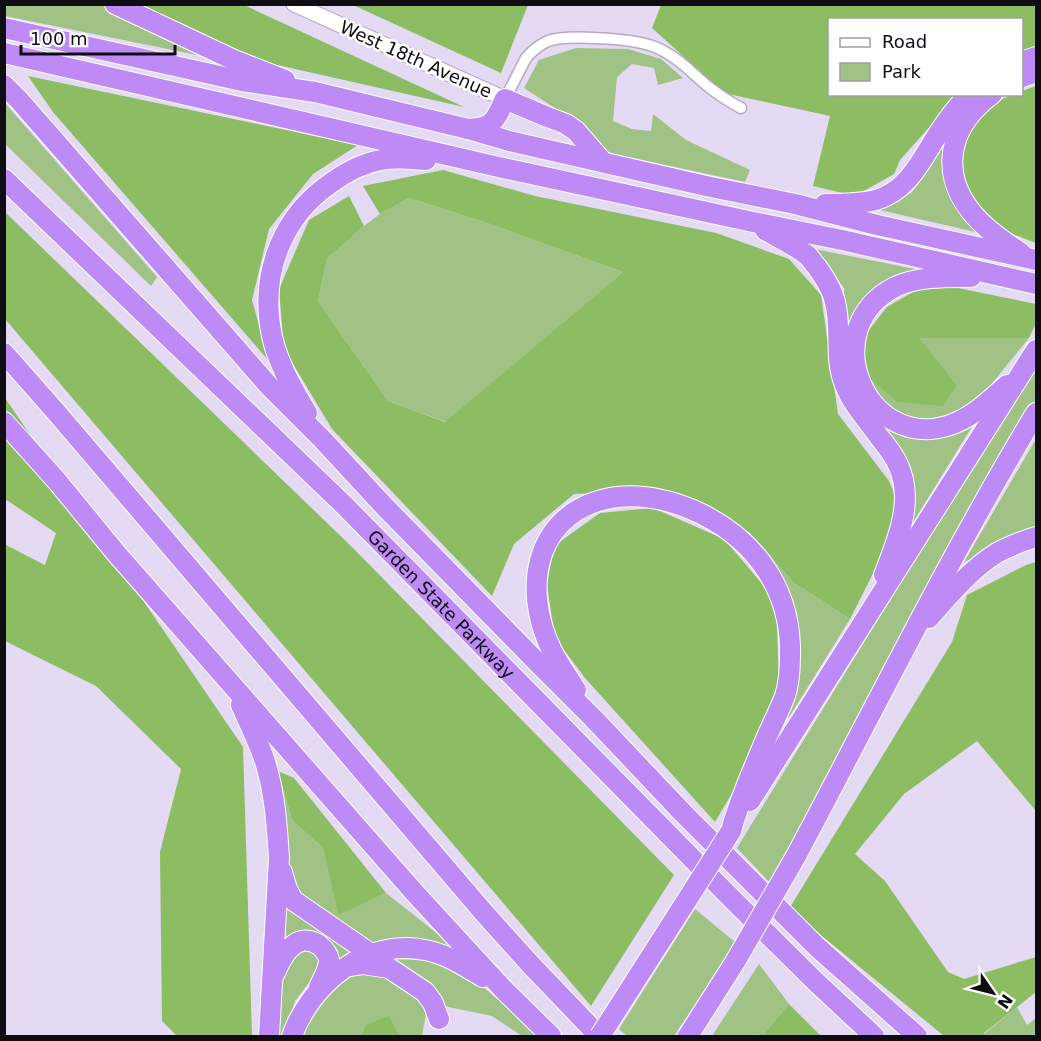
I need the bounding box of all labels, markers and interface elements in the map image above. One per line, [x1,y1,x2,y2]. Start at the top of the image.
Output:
street label: West 18th Avenue [337,16,495,102]
scale bar [21,18,176,56]
legend [828,18,1023,96]
text: 100 m [30,28,88,49]
text: Road [882,31,927,52]
text: Park [882,61,921,82]
street label: Garden State Parkway [364,525,520,683]
north arrow [963,963,1023,1023]
text: N [993,990,1016,1012]

